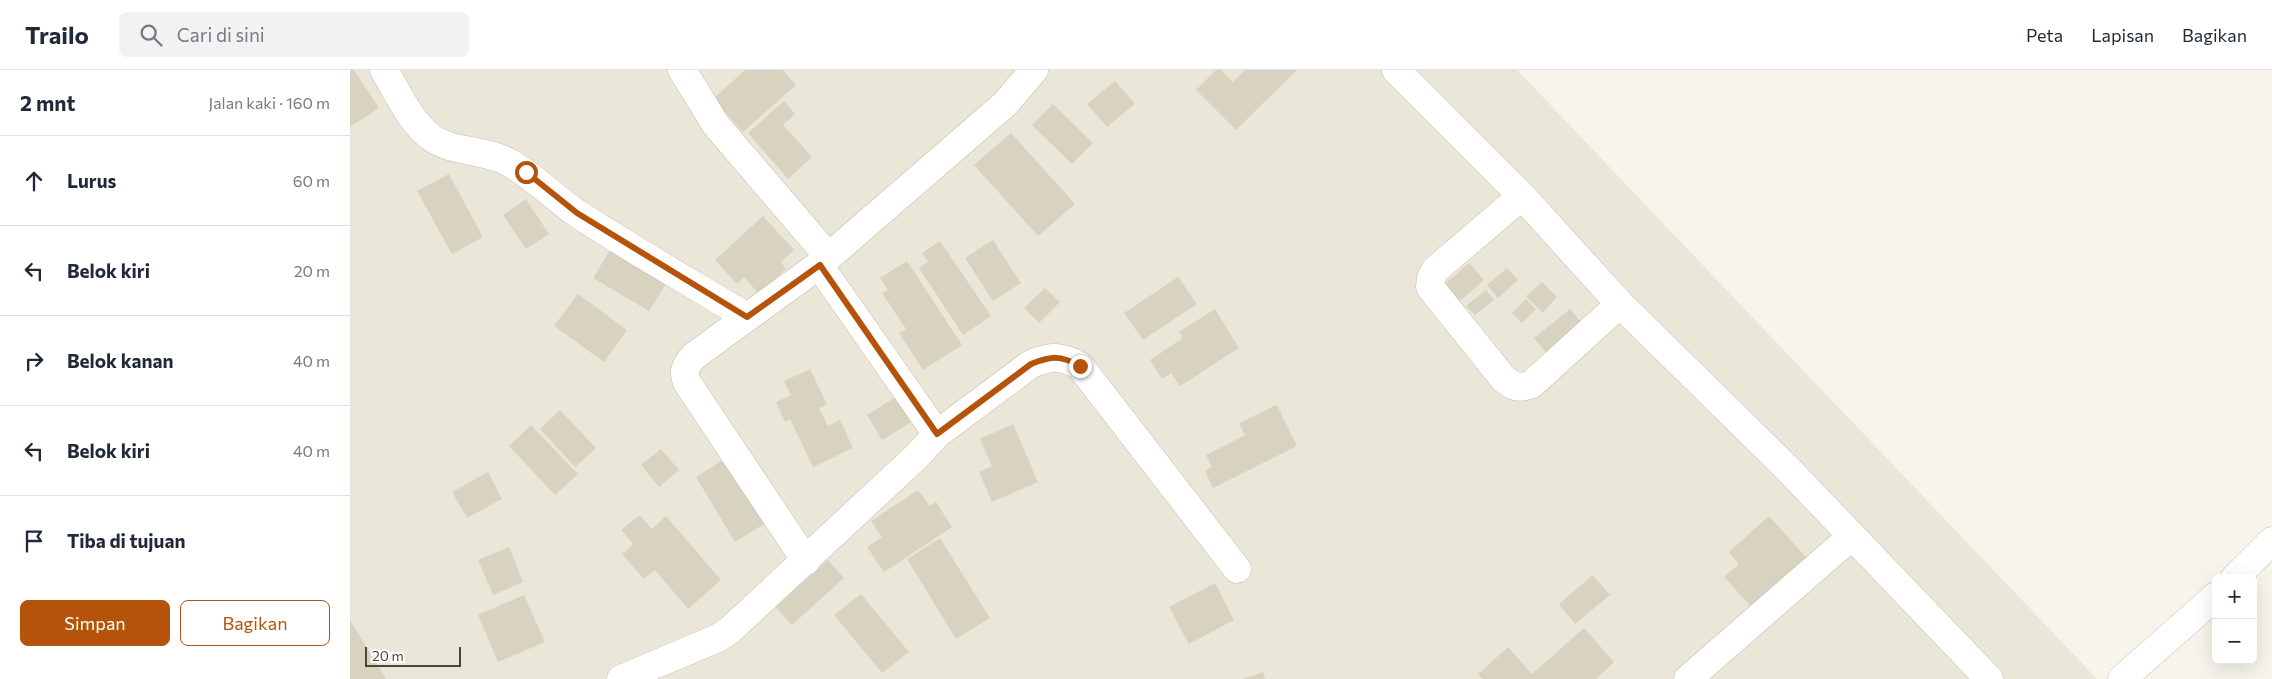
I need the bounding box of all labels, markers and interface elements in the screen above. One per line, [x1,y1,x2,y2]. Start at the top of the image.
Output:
search box [119,12,469,57]
text: Trailo [25,20,89,49]
icon: search [137,21,165,49]
text: Cari di sini [177,23,265,46]
text: Peta [2026,24,2063,46]
text: Lapisan [2091,24,2154,46]
text: Bagikan [2182,24,2247,46]
text: 2 mnt [20,90,75,115]
text: Jalan kaki · 160 m [209,93,330,112]
route start [515,161,538,184]
icon: ahead [20,167,48,195]
text: Lurus [67,169,116,192]
text: 60 m [293,171,330,190]
icon: left [20,257,48,285]
text: Belok kiri [67,259,150,282]
text: 20 m [294,261,330,280]
icon: right [20,347,48,375]
text: Belok kanan [67,349,174,372]
text: 40 m [293,351,330,370]
route end [1069,355,1092,378]
icon: left [20,437,48,465]
text: Belok kiri [67,439,150,462]
text: 40 m [293,441,330,460]
icon: arrive [20,527,48,555]
text: Tiba di tujuan [67,529,185,552]
map controls [2212,574,2257,664]
button: + [2212,574,2257,619]
button: Simpan [20,600,170,646]
button: Bagikan [180,600,330,646]
button: − [2212,619,2257,664]
scale bar [365,644,461,667]
text: 20 m [372,647,404,664]

